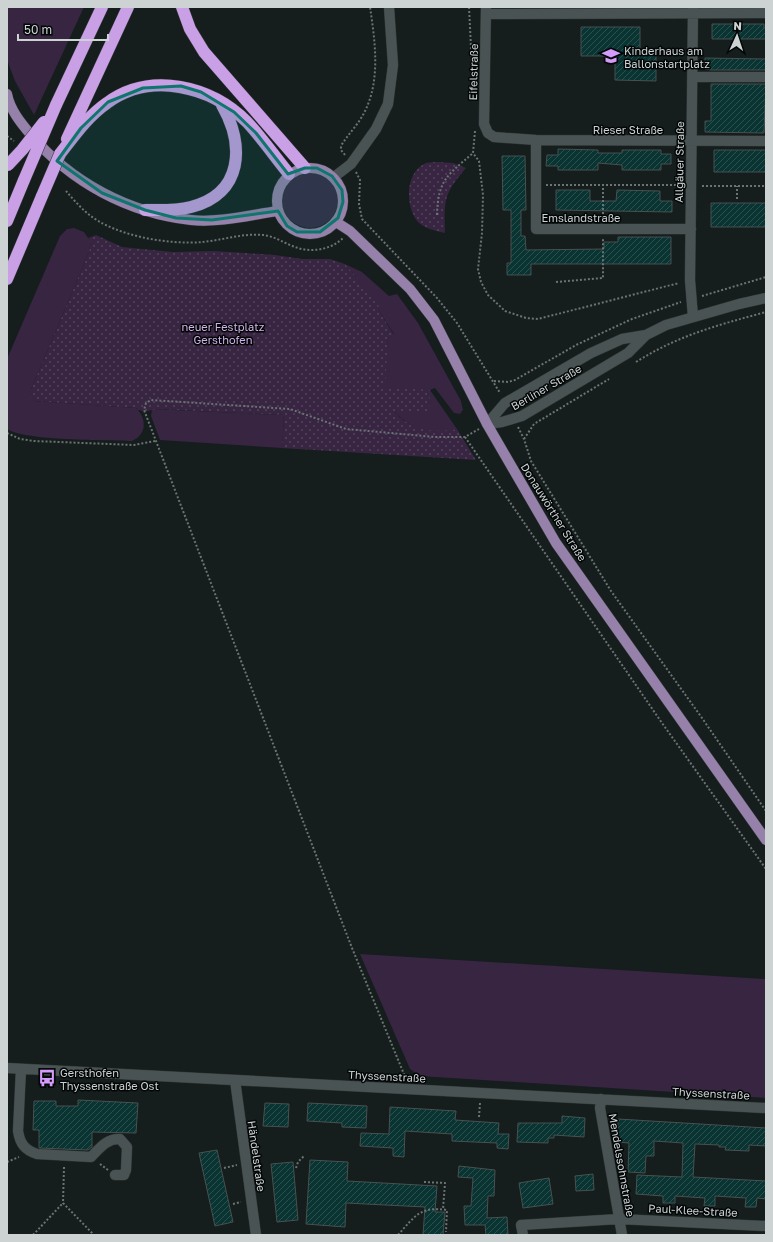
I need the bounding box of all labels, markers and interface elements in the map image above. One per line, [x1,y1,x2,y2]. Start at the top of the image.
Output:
scale bar [18,16,108,42]
north arrow [717,16,757,56]
text: N [733,19,742,32]
text: 50 m [24,22,52,37]
street label: Eifelstraße [466,43,480,101]
place label: Kinderhaus am Ballonstartplatz [624,44,710,70]
school or university icon: Kinderhaus am Ballonstartplatz [601,46,621,66]
street label: Allgäuer Straße [672,121,686,203]
street label: Rieser Straße [593,123,663,136]
street label: Emslandstraße [542,211,620,224]
park label: neuer Festplatz Gersthofen [182,320,265,346]
street label: Berliner Straße [509,362,583,412]
street label: Donauwörther Straße [519,461,589,563]
place label: Gersthofen Thyssenstraße Ost [60,1066,159,1092]
street label: Thyssenstraße [348,1067,426,1085]
bus stop icon: Gersthofen Thyssenstraße Ost [37,1068,57,1088]
street label: Thyssenstraße [672,1084,750,1102]
street label: Mendelssohnstraße [607,1112,637,1218]
street label: Händelstraße [246,1120,268,1192]
street label: Paul-Klee-Straße [648,1201,738,1219]

